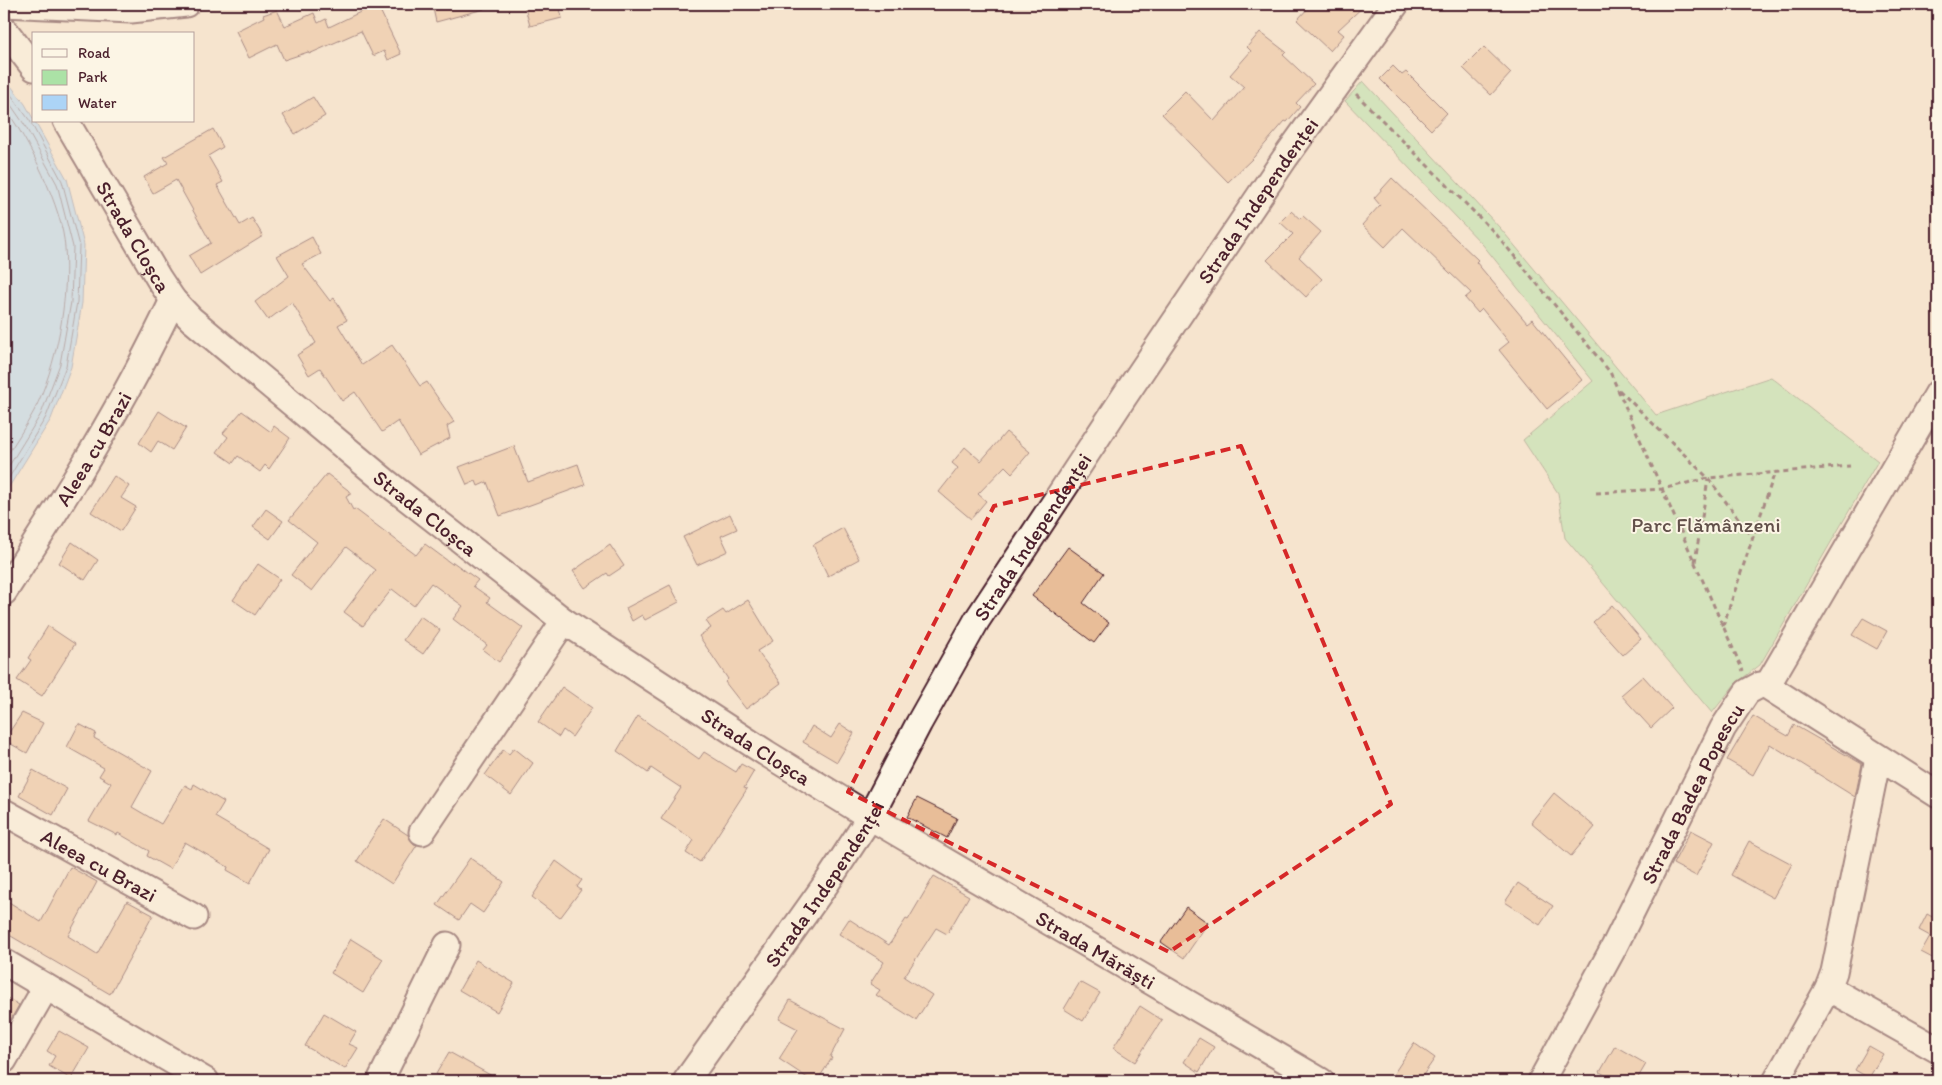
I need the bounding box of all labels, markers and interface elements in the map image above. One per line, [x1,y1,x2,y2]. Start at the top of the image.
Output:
legend [32,32,195,122]
text: Road [78,44,111,62]
text: Park [78,68,108,86]
text: Water [78,94,117,112]
street label: Strada Independenței [1192,112,1323,288]
street label: Strada Cloșca [91,176,177,297]
street label: Aleea cu Brazi [50,387,136,510]
street label: Strada Independenței [968,448,1096,625]
street label: Strada Cloșca [369,464,483,561]
park label: Parc Flămânzeni [1631,512,1781,537]
street label: Strada Badea Popescu [1635,698,1749,888]
street label: Strada Cloșca [697,702,816,790]
street label: Strada Independenței [759,796,889,972]
street label: Aleea cu Brazi [37,823,162,907]
street label: Strada Mărăști [1032,905,1160,994]

